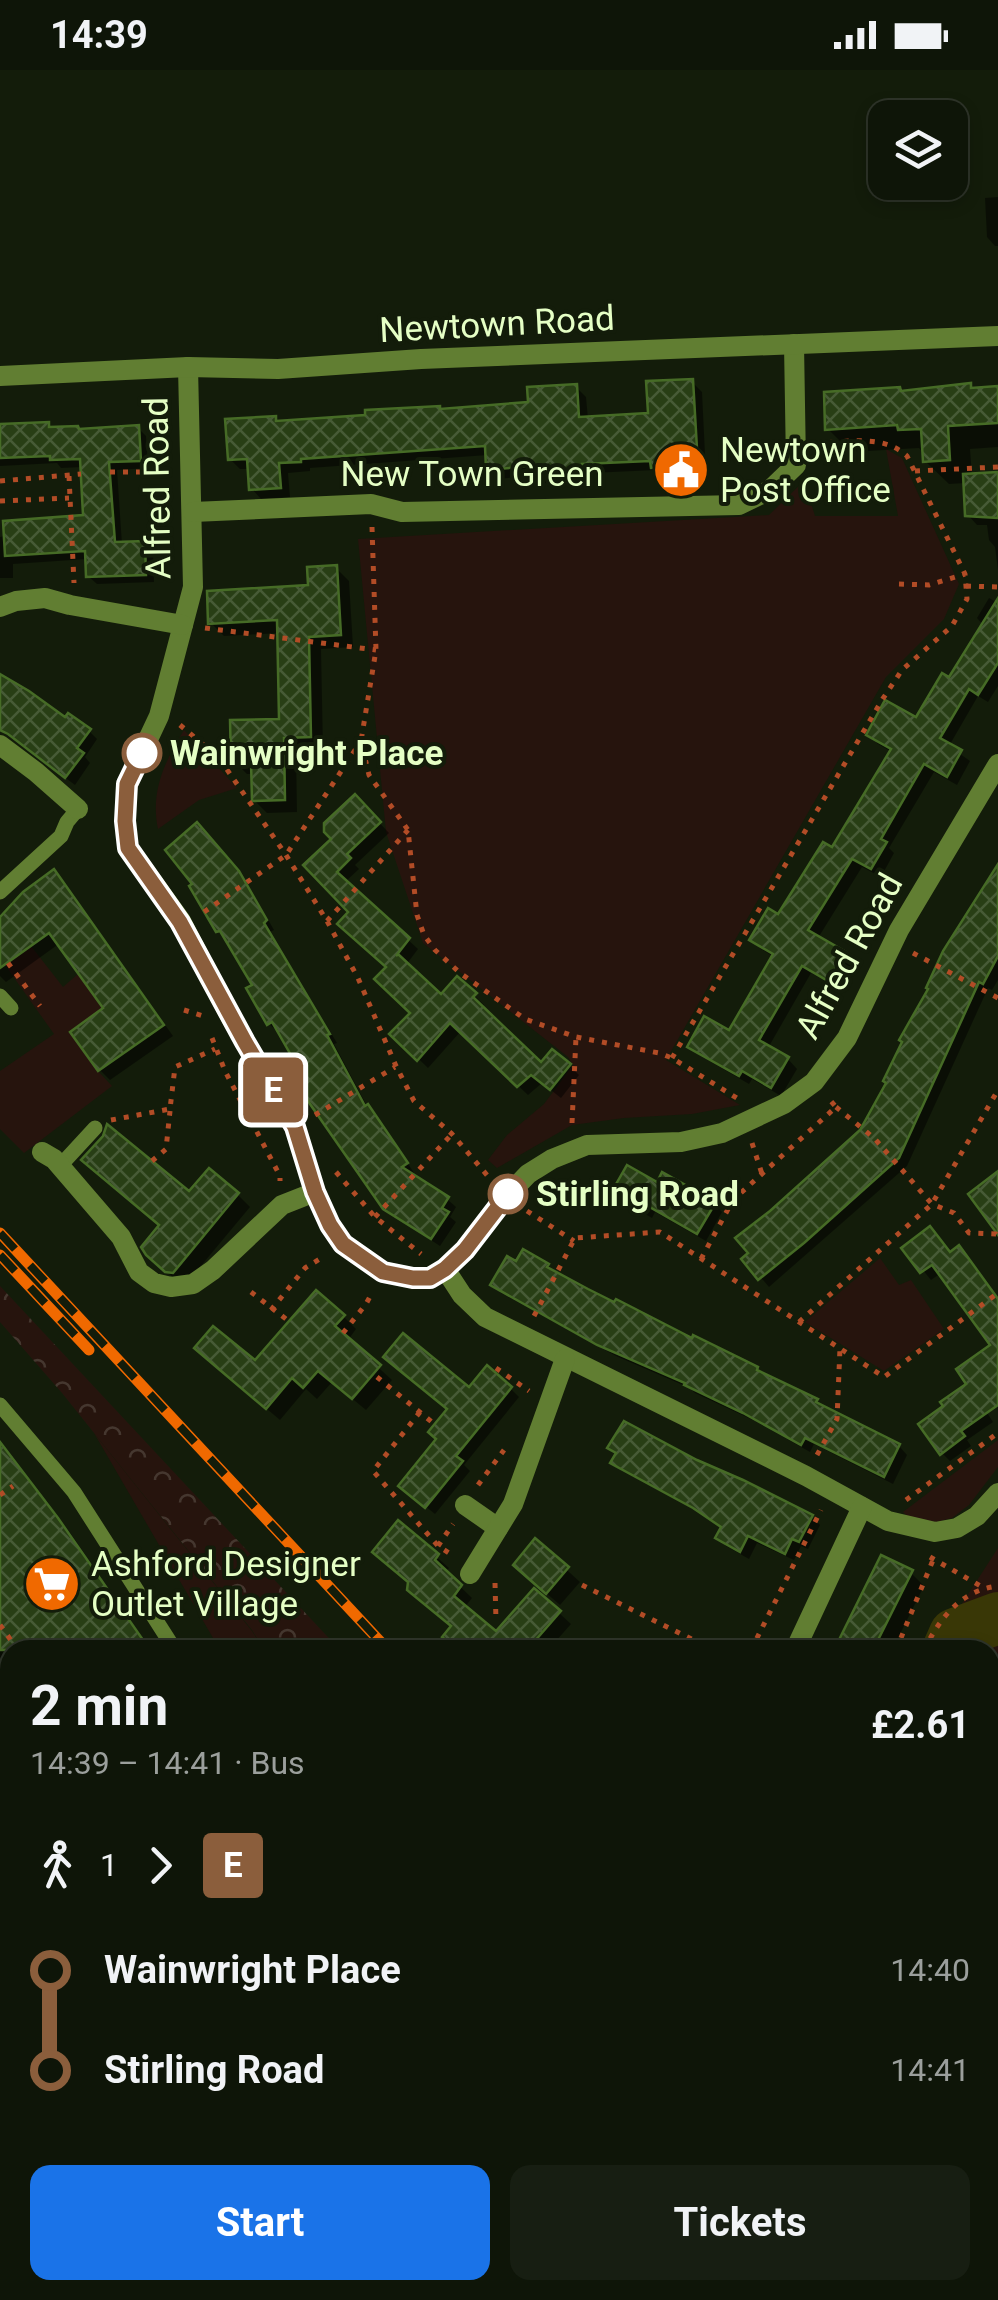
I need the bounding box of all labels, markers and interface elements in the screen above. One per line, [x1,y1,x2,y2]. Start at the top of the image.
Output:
text: 14:39 [50,13,148,57]
map controls [868,100,968,200]
button: layers [868,100,968,200]
street label: Newtown Road [378,298,616,351]
street label: Alfred Road [135,396,180,580]
place label: Newtown Post Office [720,430,891,511]
public building icon: Newtown Post Office [651,440,711,500]
street label: New Town Green [340,454,604,495]
place label: Wainwright Place [170,733,443,774]
marker: Wainwright Place [123,734,161,772]
street label: Alfred Road [787,867,912,1046]
line badge: E [240,1058,306,1122]
text: E [263,1070,283,1111]
place label: Stirling Road [536,1174,739,1215]
marker: Stirling Road [489,1175,527,1213]
place label: Ashford Designer Outlet Village [91,1544,361,1625]
supermarket icon: Ashford Designer Outlet Village [22,1554,82,1614]
text: 2 min [30,1674,168,1738]
text: £2.61 [871,1703,970,1747]
text: 14:39 – 14:41 · Bus [30,1744,305,1782]
icon: walk [30,1838,85,1893]
icon: forward [133,1838,188,1893]
text: E [223,1845,243,1886]
text: 1 [100,1846,118,1884]
text: Wainwright Place [104,1948,401,1992]
text: 14:40 [890,1951,970,1989]
text: Stirling Road [104,2048,324,2092]
text: 14:41 [890,2051,970,2089]
button: Start [30,2165,490,2280]
button: Tickets [510,2165,970,2280]

